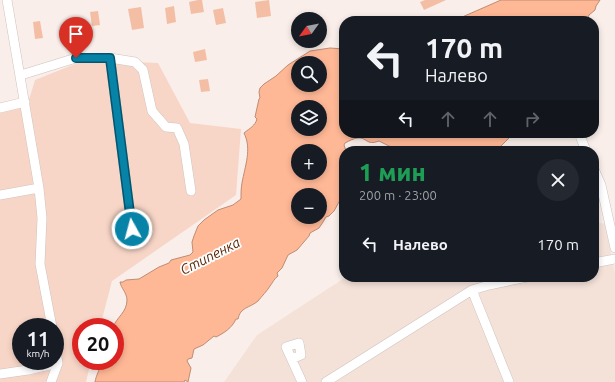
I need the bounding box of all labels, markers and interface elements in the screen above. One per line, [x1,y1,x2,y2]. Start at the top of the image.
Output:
north arrow [291,12,327,48]
map controls [291,12,327,224]
pin [59,17,93,58]
icon: arrive [65,23,87,45]
icon: left [359,32,411,84]
text: 170 m [425,32,503,63]
button: search [291,56,327,92]
text: Налево [425,65,488,85]
button: layers [291,100,327,136]
icon: left [395,108,417,130]
icon: ahead [437,108,459,130]
icon: ahead [479,108,501,130]
icon: right [521,108,543,130]
button: + [291,144,327,180]
text: 1 мин [359,159,426,186]
button: close [537,159,579,201]
button: − [291,188,327,224]
text: 200 m · 23:00 [359,188,437,202]
position arrow [111,208,153,250]
icon: left [359,233,381,255]
water label: Стипенка [177,234,243,278]
text: Налево [393,236,448,253]
text: 170 m [537,236,579,253]
speed limit sign: 20 [72,318,124,370]
text: 11 [27,327,49,350]
text: km/h [26,348,50,359]

